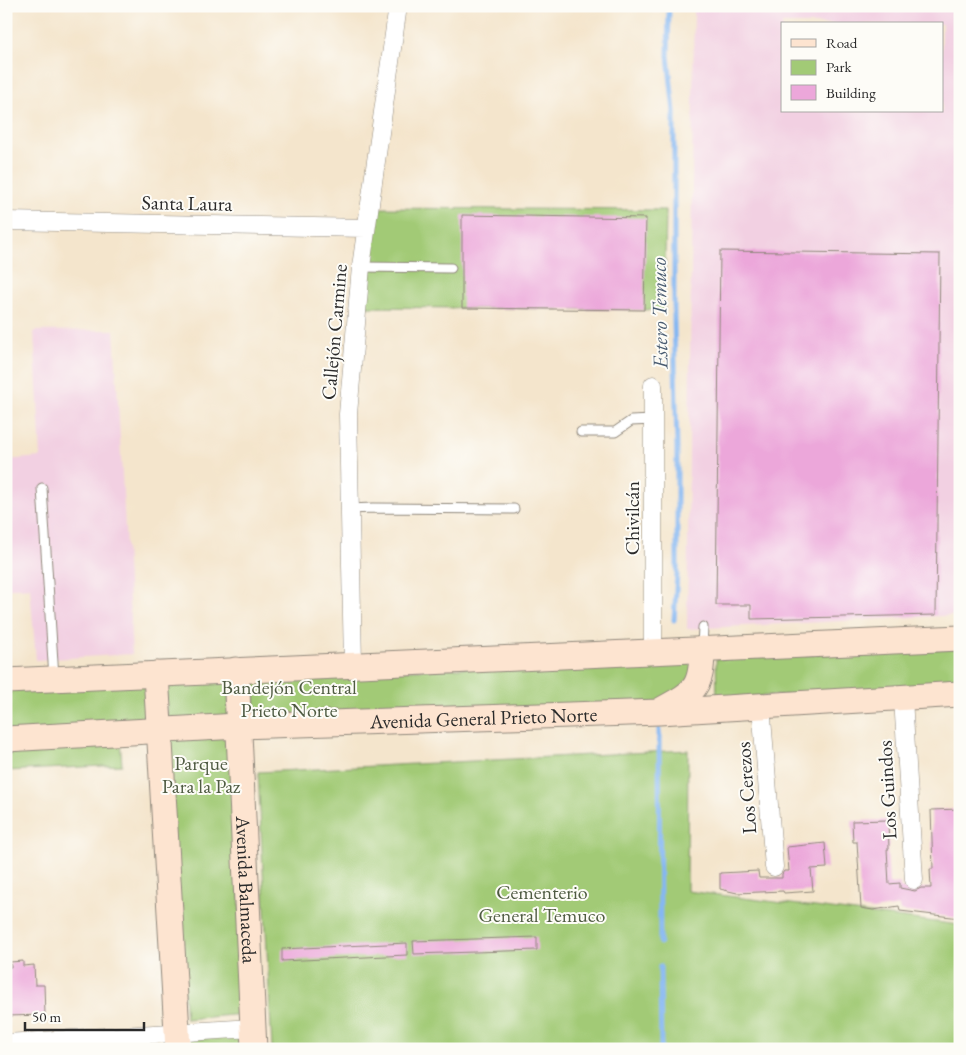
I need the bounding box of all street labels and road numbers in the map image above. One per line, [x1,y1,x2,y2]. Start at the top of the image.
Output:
street label: Santa Laura [141,189,233,217]
street label: Callejón Carmine [315,263,353,401]
street label: Chivilcán [619,480,645,555]
street label: Avenida General Prieto Norte [368,701,598,735]
street label: Los Guindos [871,740,903,840]
street label: Los Cerezos [730,741,762,835]
street label: Avenida Balmaceda [230,814,263,964]

